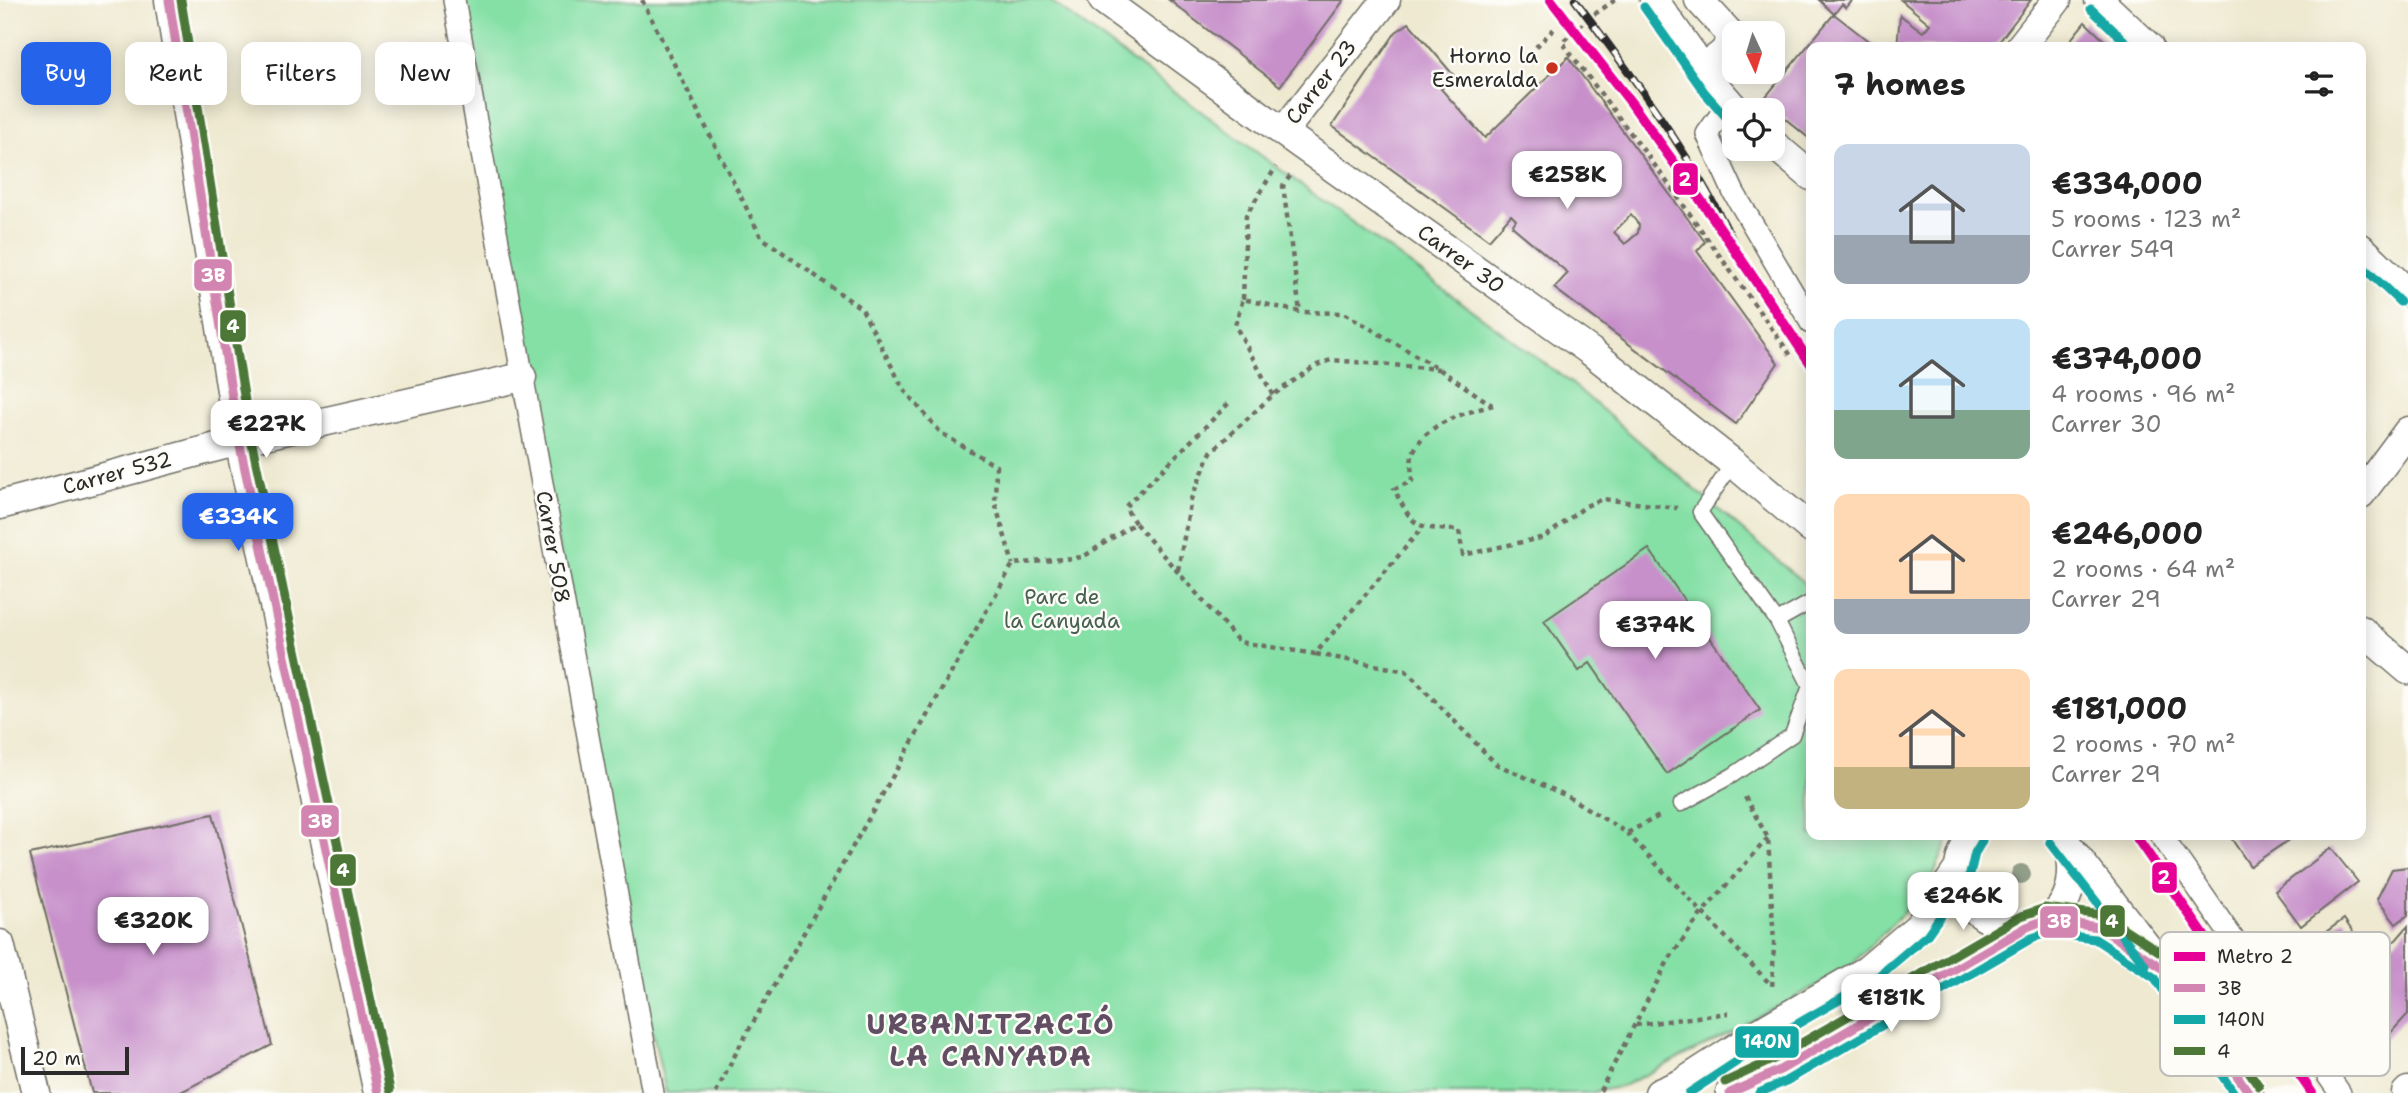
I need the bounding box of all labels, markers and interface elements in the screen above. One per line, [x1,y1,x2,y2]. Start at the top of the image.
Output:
north arrow [1722,21,1785,84]
map controls [1722,21,1785,161]
street label: Carrer 23 [1279,34,1363,130]
chip: Buy [21,42,111,105]
chip: Rent [125,42,227,105]
chip: Filters [241,42,361,105]
chip: New [375,42,475,105]
place label: Horno la Esmeralda [1432,42,1538,94]
marker: Horno la Esmeralda [1544,60,1560,76]
text: 7 homes [1834,64,1966,105]
icon: filters [2300,65,2338,103]
button: locate [1722,98,1785,161]
pin: €258K [1518,152,1616,211]
text: €258K [1528,159,1606,189]
line badge: 2 [1672,162,1699,196]
text: €334,000 [2051,163,2203,204]
text: 2 [1678,167,1692,192]
icon: home [1890,172,1974,256]
text: 5 rooms · 123 m² [2051,204,2241,234]
street label: Carrer 30 [1412,218,1510,300]
text: Carrer 549 [2051,234,2175,264]
line badge: 3B [193,258,233,292]
text: 3B [200,263,226,288]
line badge: 4 [219,309,247,343]
text: 4 [226,314,240,339]
text: €374,000 [2051,338,2202,379]
icon: home [1890,347,1974,431]
text: 4 rooms · 96 m² [2051,379,2236,409]
pin: €227K [217,400,315,460]
text: €227K [227,408,305,438]
text: Carrer 30 [2051,409,2162,439]
street label: Carrer 532 [59,445,175,501]
street label: Carrer 508 [529,489,577,605]
pin: €334K [189,494,287,553]
text: €334K [198,501,278,531]
text: €246,000 [2051,513,2203,554]
icon: home [1890,522,1974,606]
text: 2 rooms · 64 m² [2051,554,2235,584]
park label: Parc de la Canyada [1004,583,1120,635]
text: Carrer 29 [2051,584,2161,614]
pin: €374K [1606,602,1704,661]
text: €374K [1616,609,1694,639]
text: €181,000 [2051,688,2187,729]
icon: home [1890,697,1974,781]
text: 2 rooms · 70 m² [2051,729,2236,759]
text: Carrer 29 [2051,759,2161,789]
line badge: 3B [300,804,340,838]
text: 3B [307,809,333,834]
line badge: 4 [329,853,357,887]
text: 4 [336,858,350,883]
line badge: 2 [2151,861,2178,894]
text: 2 [2157,865,2171,890]
pin: €246K [1914,872,2012,932]
text: €246K [1923,880,2003,910]
pin: €320K [104,898,202,957]
line badge: 4 [2099,904,2126,938]
text: €320K [114,905,192,935]
line badge: 3B [2039,905,2079,939]
text: 3B [2046,909,2072,934]
text: 4 [2105,909,2119,934]
legend [2160,932,2390,1076]
text: Metro 2 [2217,944,2293,969]
pin: €181K [1842,974,1940,1034]
text: 3B [2217,976,2242,1001]
text: €181K [1857,982,1925,1012]
district label: URBANITZACIÓ LA CANYADA [866,1004,1116,1075]
text: 140N [2217,1007,2265,1032]
line badge: 140N [1734,1025,1800,1059]
text: 140N [1742,1029,1792,1054]
text: 4 [2217,1039,2230,1064]
scale bar [21,1044,130,1076]
text: 20 m [32,1046,81,1071]

